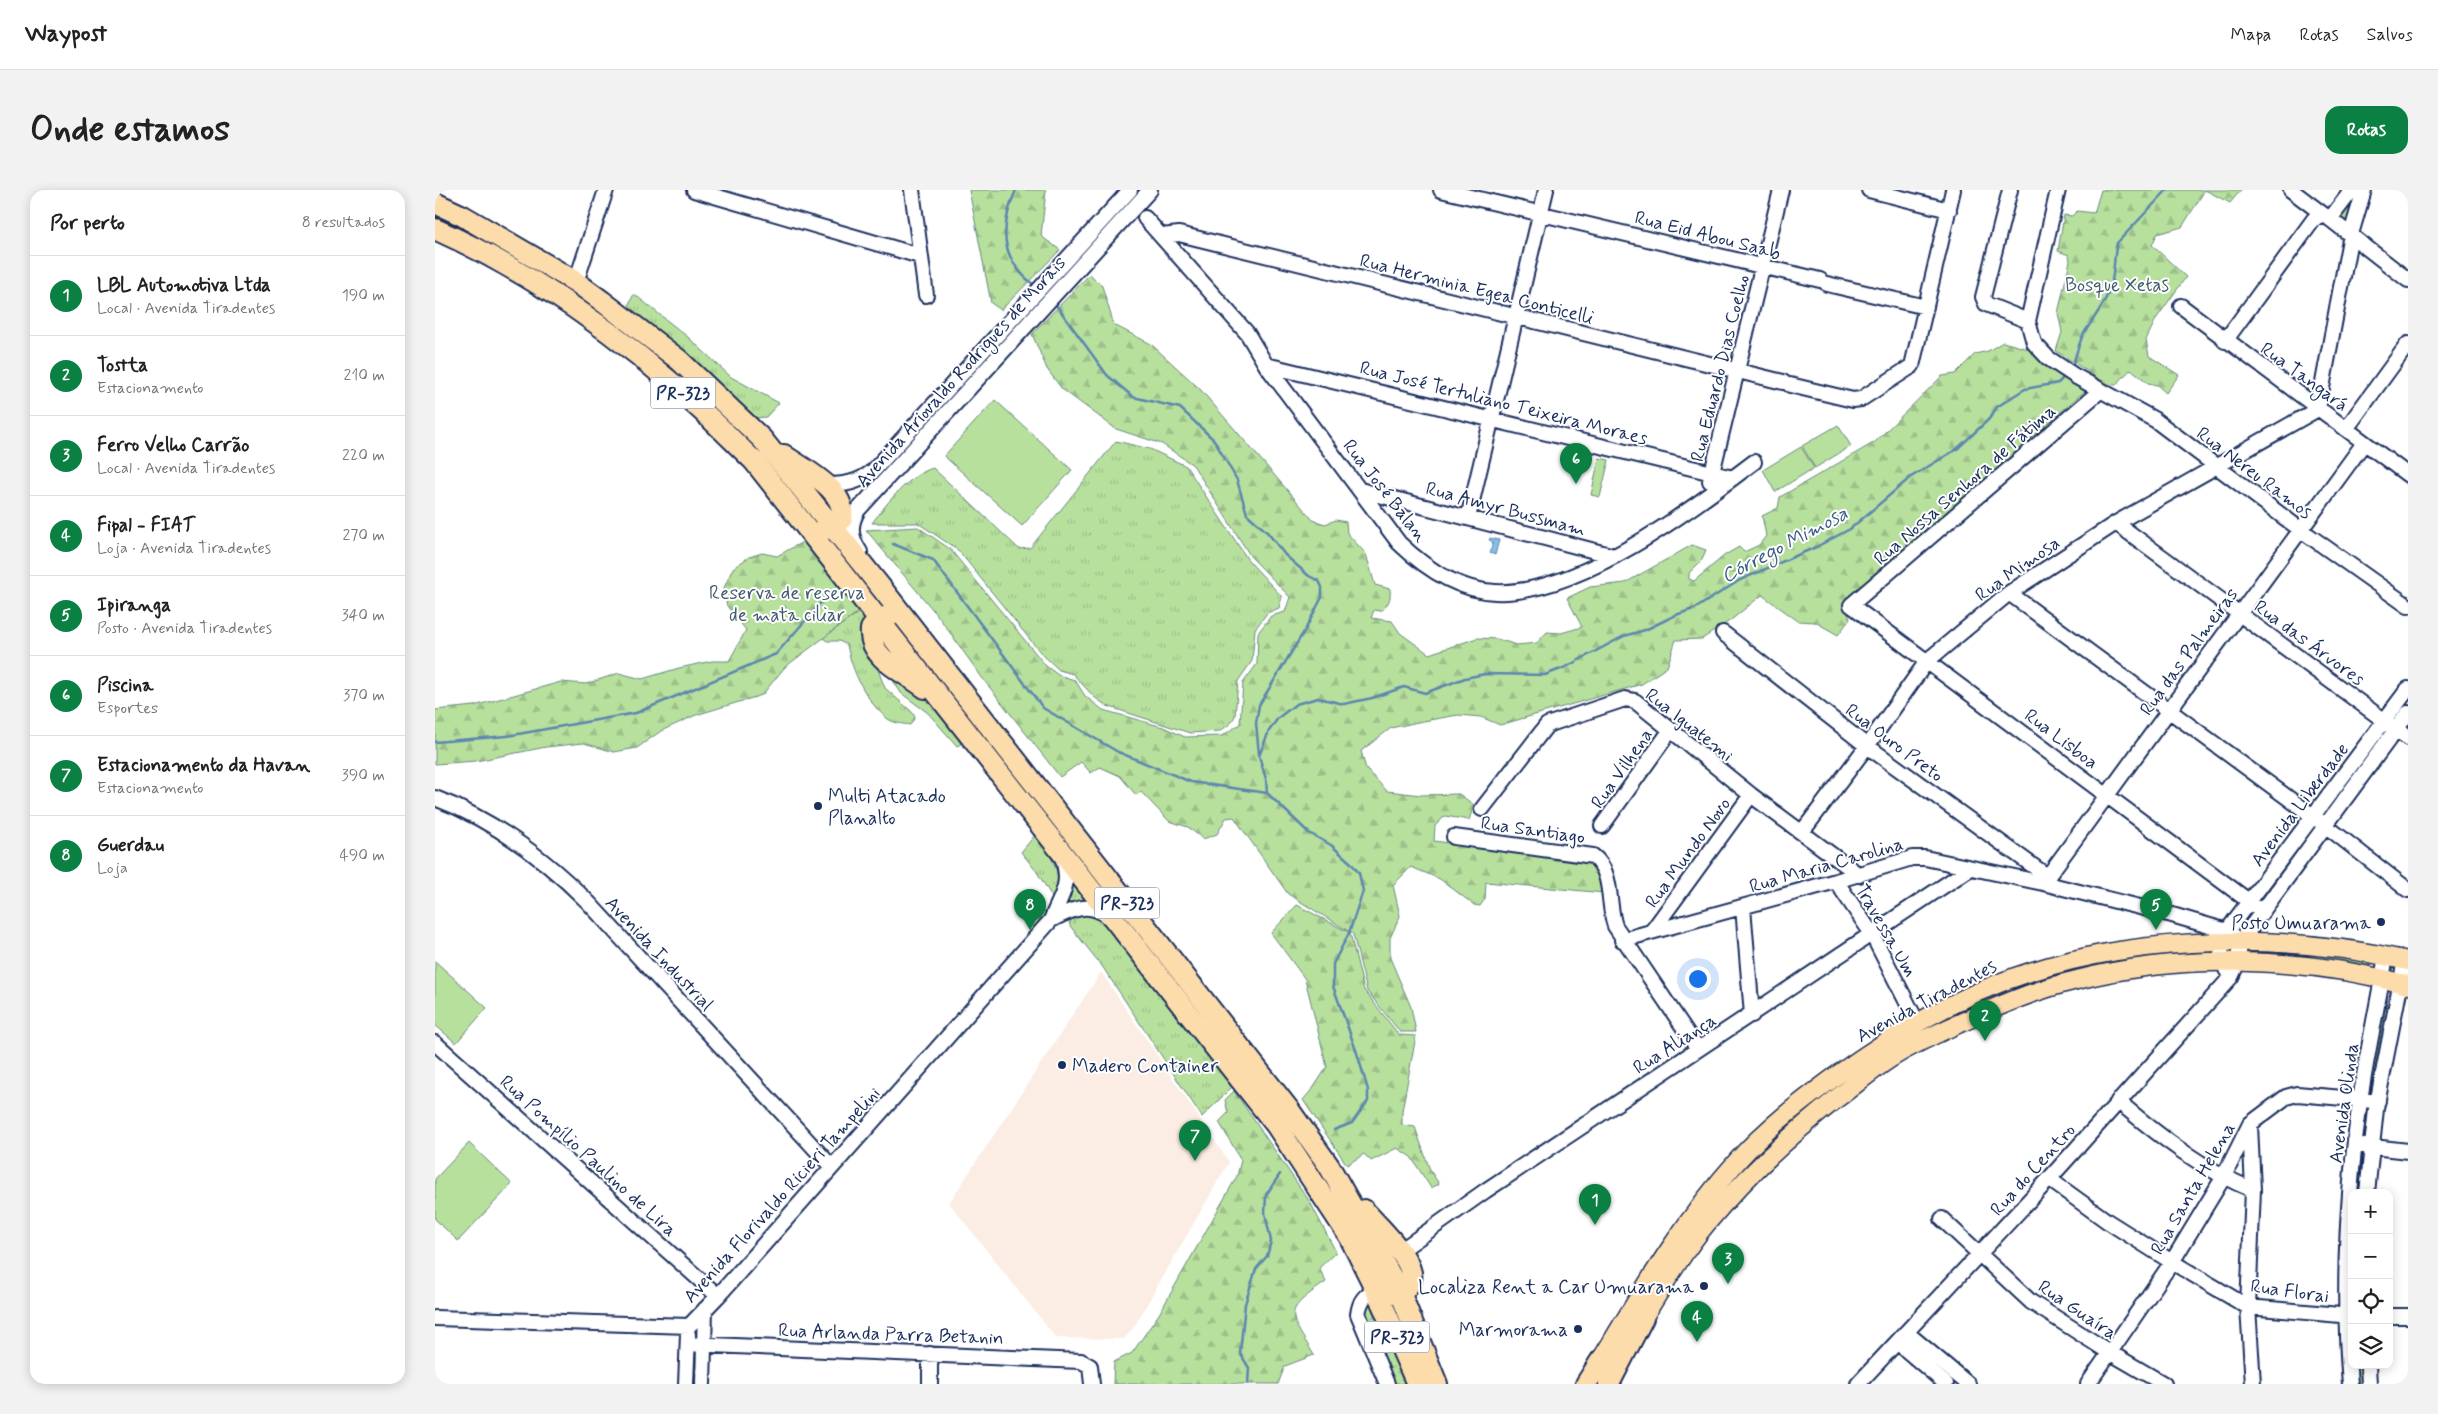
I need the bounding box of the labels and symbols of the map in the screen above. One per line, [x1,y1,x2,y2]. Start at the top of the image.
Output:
street label: Rua Eid Abou Saab [1632,205,1783,266]
street label: Rua Herminia Egea Conticelli [1357,248,1596,332]
street label: Avenida Ariovaldo Rodrigues de Morais [850,251,1073,494]
street label: Rua Eduardo Dias Coelho [1685,272,1756,465]
park label: Bosque Xetas [2065,273,2169,298]
street label: Rua Tangará [2254,337,2353,419]
street label: Rua José Tertuliano Teixeira Moraes [1357,356,1651,452]
road number: PR-323 [651,378,715,408]
street label: Rua Nossa Senhora de Fátima [1869,399,2061,571]
street label: Rua Nereu Ramos [2191,421,2317,525]
street label: Rua José Balan [1337,434,1433,548]
pin: 6 [1560,443,1592,484]
street label: Rua Amyr Bussmam [1423,476,1588,543]
water label: Córrego Mimosa [1717,501,1854,592]
street label: Rua Mimosa [1971,531,2065,608]
park label: Reserva de reserva de mata ciliar [709,581,865,628]
street label: Rua das Palmeiras [2134,583,2244,721]
street label: Rua das Árvores [2249,594,2371,692]
street label: Rua Iguatemi [1639,683,1738,768]
street label: Rua Ouro Preto [1840,698,1948,788]
street label: Rua Lisboa [2019,703,2103,775]
street label: Rua Vilhena [1586,724,1659,814]
street label: Avenida Liberdade [2245,738,2355,872]
place label: Multi Atacado Planalto [828,784,946,831]
street label: Rua Mundo Novo [1640,793,1737,913]
marker: Multi Atacado Planalto [812,800,824,812]
street label: Rua Santiago [1479,811,1587,851]
street label: Rua Maria Carolina [1746,831,1906,899]
street label: Travessa Um [1849,880,1922,982]
road number: PR-323 [1095,888,1159,918]
pin: 8 [1014,889,1046,930]
pin: 5 [2140,889,2172,930]
street label: Avenida Industrial [599,891,719,1017]
place label: Posto Umuarama [2232,911,2372,936]
marker: Posto Umuarama [2375,916,2387,928]
street label: Avenida Tiradentes [1852,954,2001,1049]
your location [1685,966,1711,992]
pin: 2 [1969,1000,2001,1041]
street label: Rua Aliança [1628,1008,1721,1080]
street label: Avenida Olinda [2324,1041,2365,1165]
place label: Madero Container [1072,1054,1218,1079]
marker: Madero Container [1056,1059,1068,1071]
street label: Rua Pompílio Paulino de Lira [494,1070,682,1242]
street label: Avenida Florivaldo Ricieri Tampelini [678,1081,886,1309]
street label: Rua do Centro [1985,1118,2081,1222]
street label: Rua Santa Helena [2145,1118,2241,1260]
pin: 7 [1179,1120,1211,1161]
pin: 1 [1579,1184,1611,1225]
pin: 3 [1712,1243,1744,1284]
street label: Rua Florai [2249,1274,2331,1309]
place label: Localiza Rent a Car Umuarama [1418,1275,1695,1300]
street label: Rua Guaíra [2033,1275,2122,1346]
marker: Localiza Rent a Car Umuarama [1698,1280,1710,1292]
pin: 4 [1681,1301,1713,1342]
street label: Rua Arlanda Parra Betanin [778,1318,1004,1351]
place label: Marmorama [1459,1318,1568,1343]
road number: PR-323 [1365,1322,1429,1352]
marker: Marmorama [1572,1323,1584,1335]

